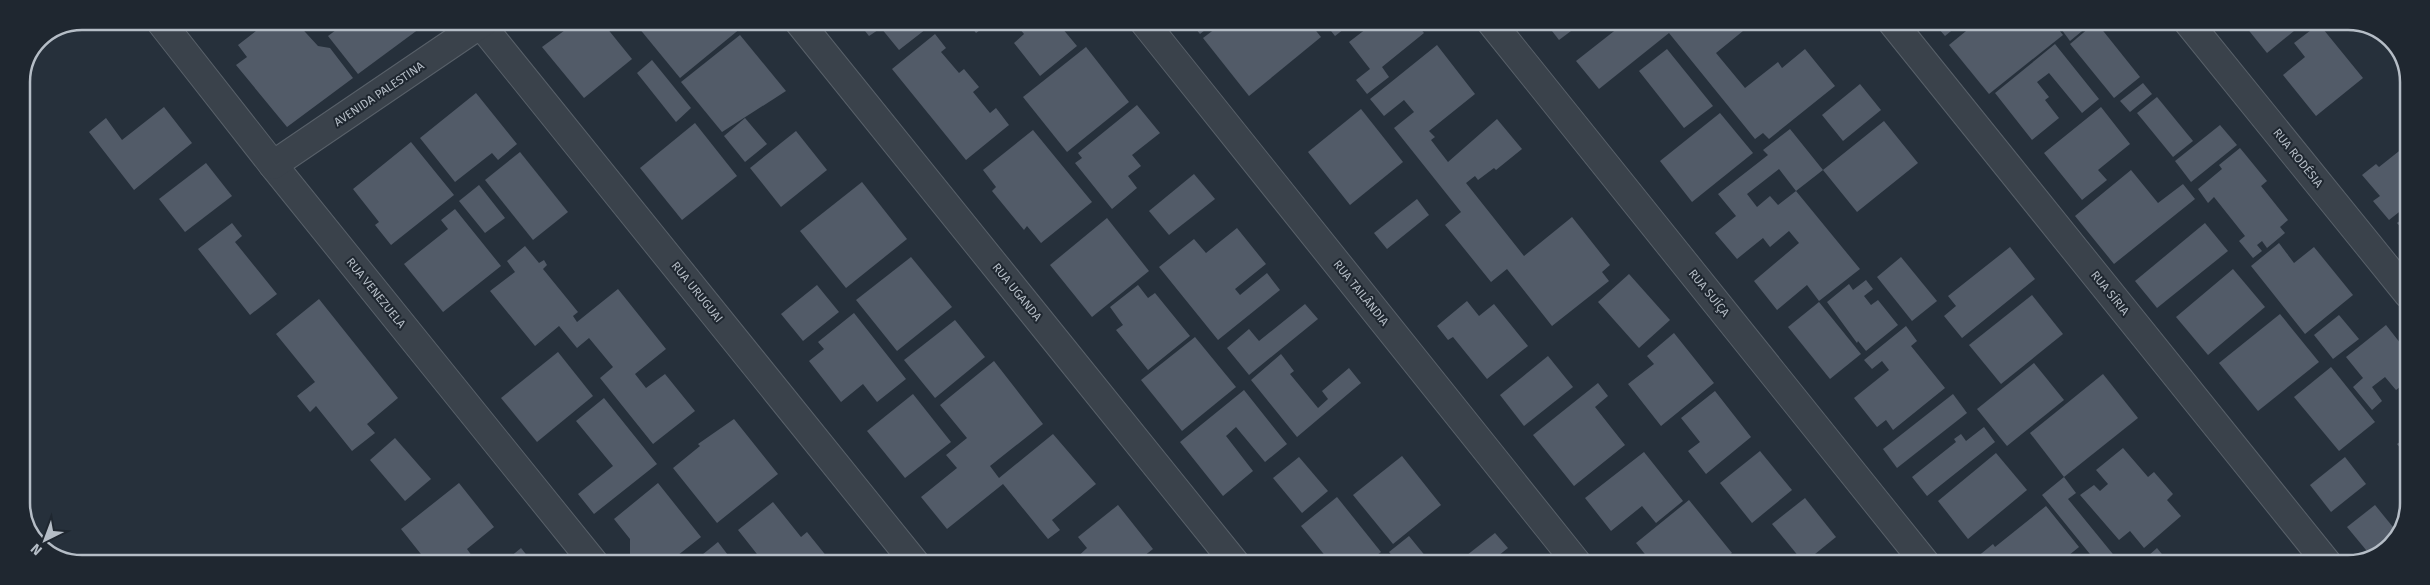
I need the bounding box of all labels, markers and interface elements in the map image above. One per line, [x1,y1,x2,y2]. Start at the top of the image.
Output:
street label: AVENIDA PALESTINA [331,59,427,129]
street label: RUA RODÉSIA [2270,125,2327,190]
street label: RUA VENEZUELA [343,255,409,331]
street label: RUA TAILÂNDIA [1330,257,1393,329]
street label: RUA URUGUAI [668,259,726,325]
street label: RUA UGANDA [989,260,1045,324]
street label: RUA SUÍÇA [1686,266,1733,320]
street label: RUA SÍRIA [2088,267,2133,318]
north arrow [20,515,70,565]
text: N [27,540,46,559]

